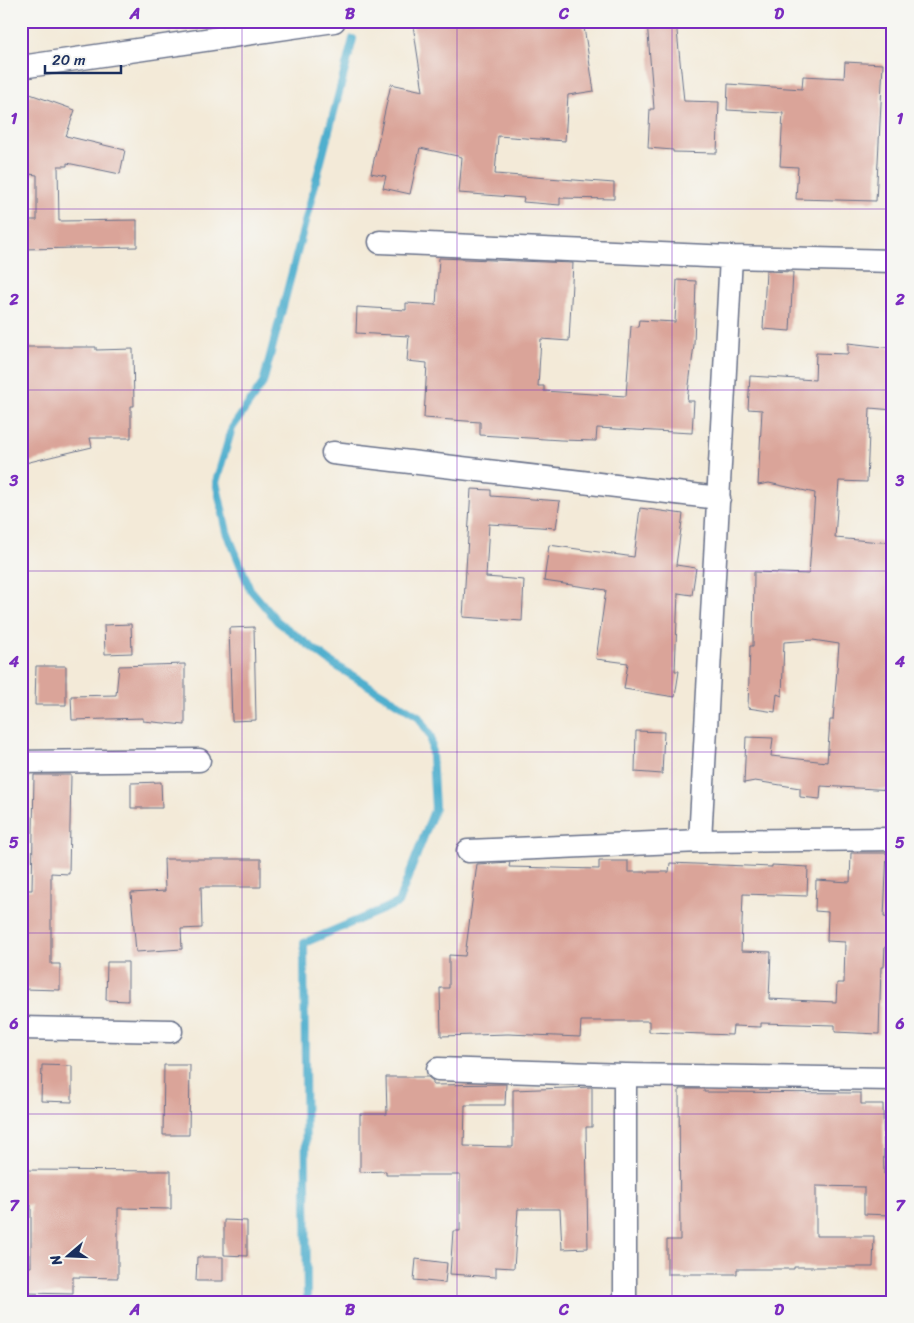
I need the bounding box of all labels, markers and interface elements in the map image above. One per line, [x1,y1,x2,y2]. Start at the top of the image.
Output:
text: A [129,0,140,28]
text: B [345,0,356,28]
text: C [558,0,570,28]
text: D [774,0,784,28]
scale bar [45,42,121,74]
text: 20 m [52,47,86,73]
text: 1 [11,104,18,133]
text: 1 [897,104,904,133]
text: 2 [8,285,19,314]
text: 2 [894,285,905,314]
text: 3 [9,466,19,495]
text: 3 [895,466,905,495]
text: 4 [8,647,19,676]
text: 4 [894,647,905,676]
text: 5 [9,828,19,857]
text: 5 [895,828,905,857]
text: 6 [8,1009,19,1038]
text: 6 [894,1009,905,1038]
text: 7 [9,1191,20,1220]
text: 7 [895,1191,906,1220]
north arrow [42,1230,92,1280]
text: N [43,1251,70,1270]
text: A [129,1295,140,1323]
text: B [345,1295,356,1323]
text: C [558,1295,570,1323]
text: D [774,1295,784,1323]

